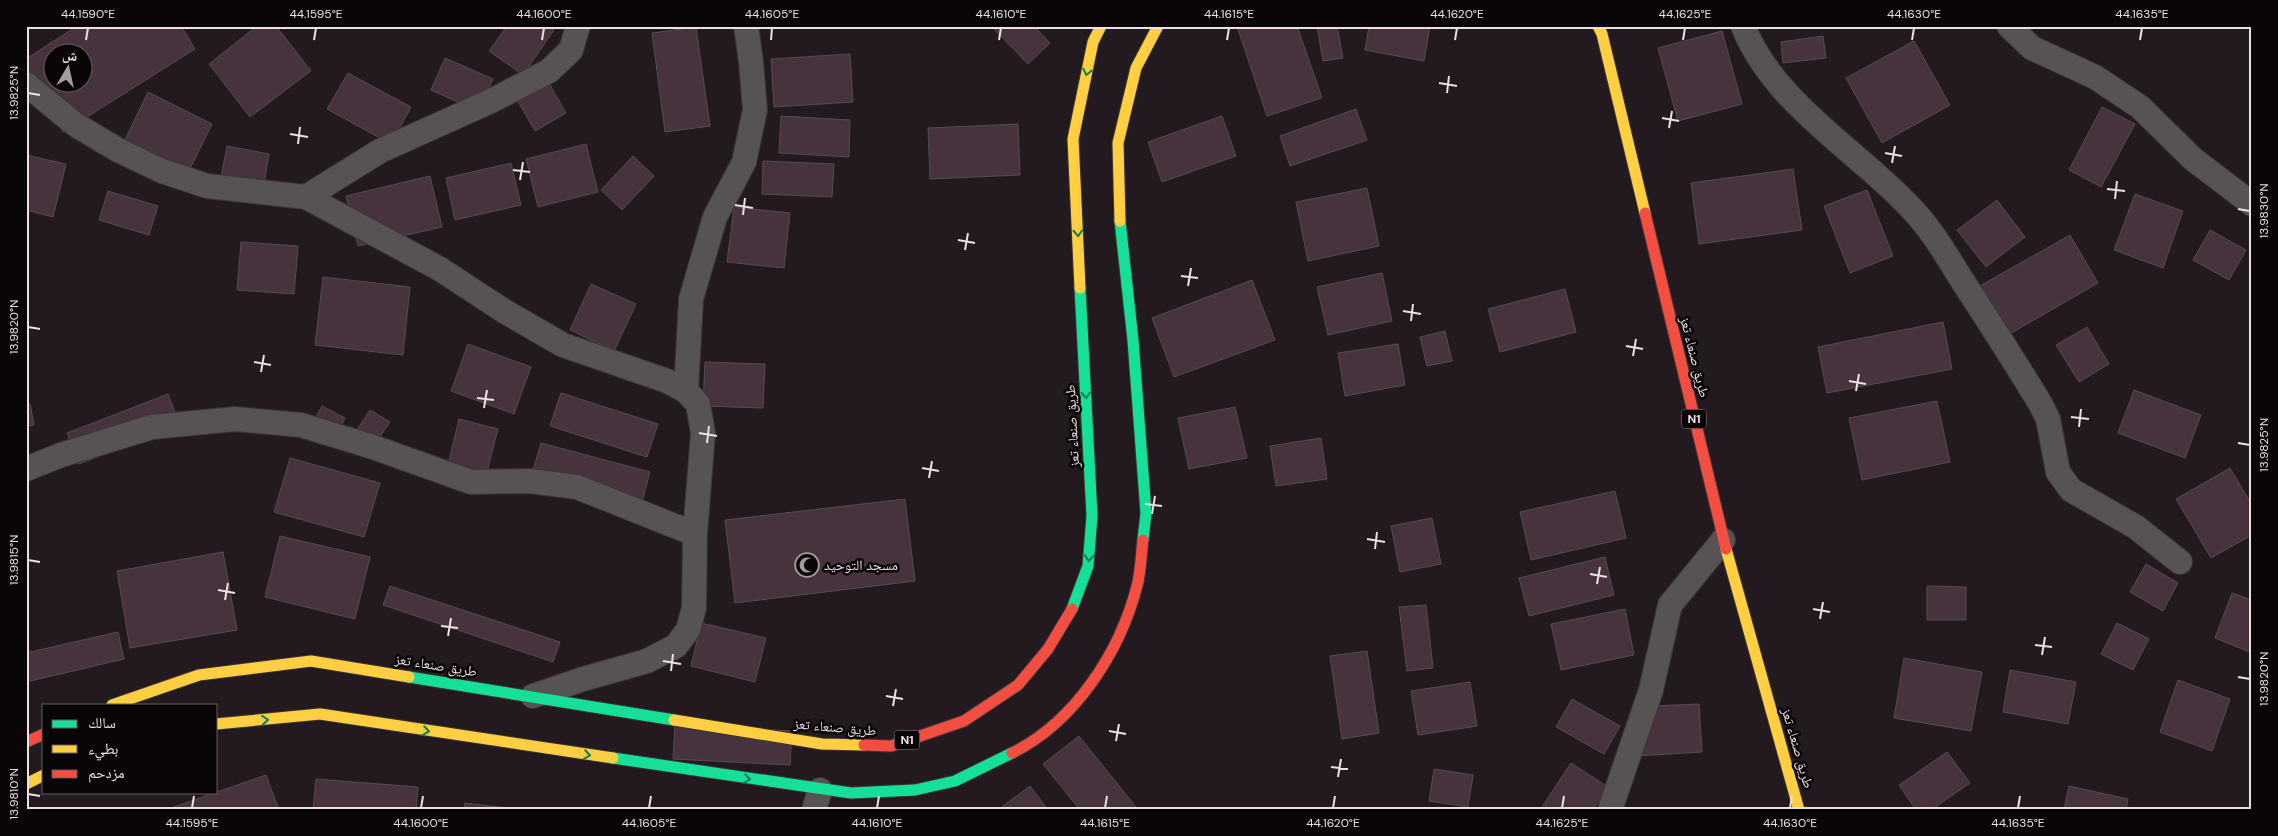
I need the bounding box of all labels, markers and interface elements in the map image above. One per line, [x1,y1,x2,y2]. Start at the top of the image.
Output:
text: 44.1590°E [61,6,115,22]
text: 44.1595°E [289,6,343,22]
text: 44.1600°E [516,6,572,22]
text: 44.1605°E [745,6,799,22]
text: 44.1610°E [976,6,1027,22]
text: 44.1615°E [1204,6,1254,22]
text: 44.1620°E [1430,6,1484,22]
text: 44.1625°E [1659,6,1712,22]
text: 44.1630°E [1887,6,1941,22]
text: 44.1635°E [2115,6,2169,22]
north arrow [42,42,92,92]
text: ش [61,45,79,65]
text: 13.9825°N [6,66,22,120]
one-way arrow [1082,68,1093,77]
text: 13.9830°N [2256,183,2272,239]
one-way arrow [1072,229,1083,237]
text: 13.9820°N [6,300,22,354]
street label: طريق صنعاء تعز [1675,314,1714,400]
street label: طريق صنعاء تعز [1061,384,1084,469]
one-way arrow [1080,392,1091,400]
road number: N1 [1682,409,1706,428]
text: 13.9825°N [2256,418,2272,472]
text: 13.9815°N [6,535,22,585]
mosque icon: مسجد التوحيد [794,552,820,578]
one-way arrow [1083,554,1094,562]
place label: مسجد التوحيد [824,556,898,574]
street label: طريق صنعاء تعز [392,649,478,681]
text: 13.9820°N [2256,652,2272,706]
legend [42,704,218,794]
street label: طريق صنعاء تعز [1777,705,1818,791]
text: سالك [88,713,116,733]
street label: طريق صنعاء تعز [792,714,877,741]
one-way arrow [261,715,269,726]
one-way arrow [421,725,430,735]
road number: N1 [894,730,920,750]
text: بطيء [88,739,118,761]
one-way arrow [582,749,591,759]
text: مزدحم [88,763,125,783]
text: 13.9810°N [6,768,22,820]
one-way arrow [744,773,752,784]
text: 44.1595°E [165,815,219,831]
text: 44.1600°E [393,815,449,831]
text: 44.1605°E [622,815,676,831]
text: 44.1610°E [852,815,903,831]
text: 44.1615°E [1080,815,1130,831]
text: 44.1620°E [1306,815,1360,831]
text: 44.1625°E [1536,815,1589,831]
text: 44.1630°E [1763,815,1817,831]
text: 44.1635°E [1991,815,2045,831]

